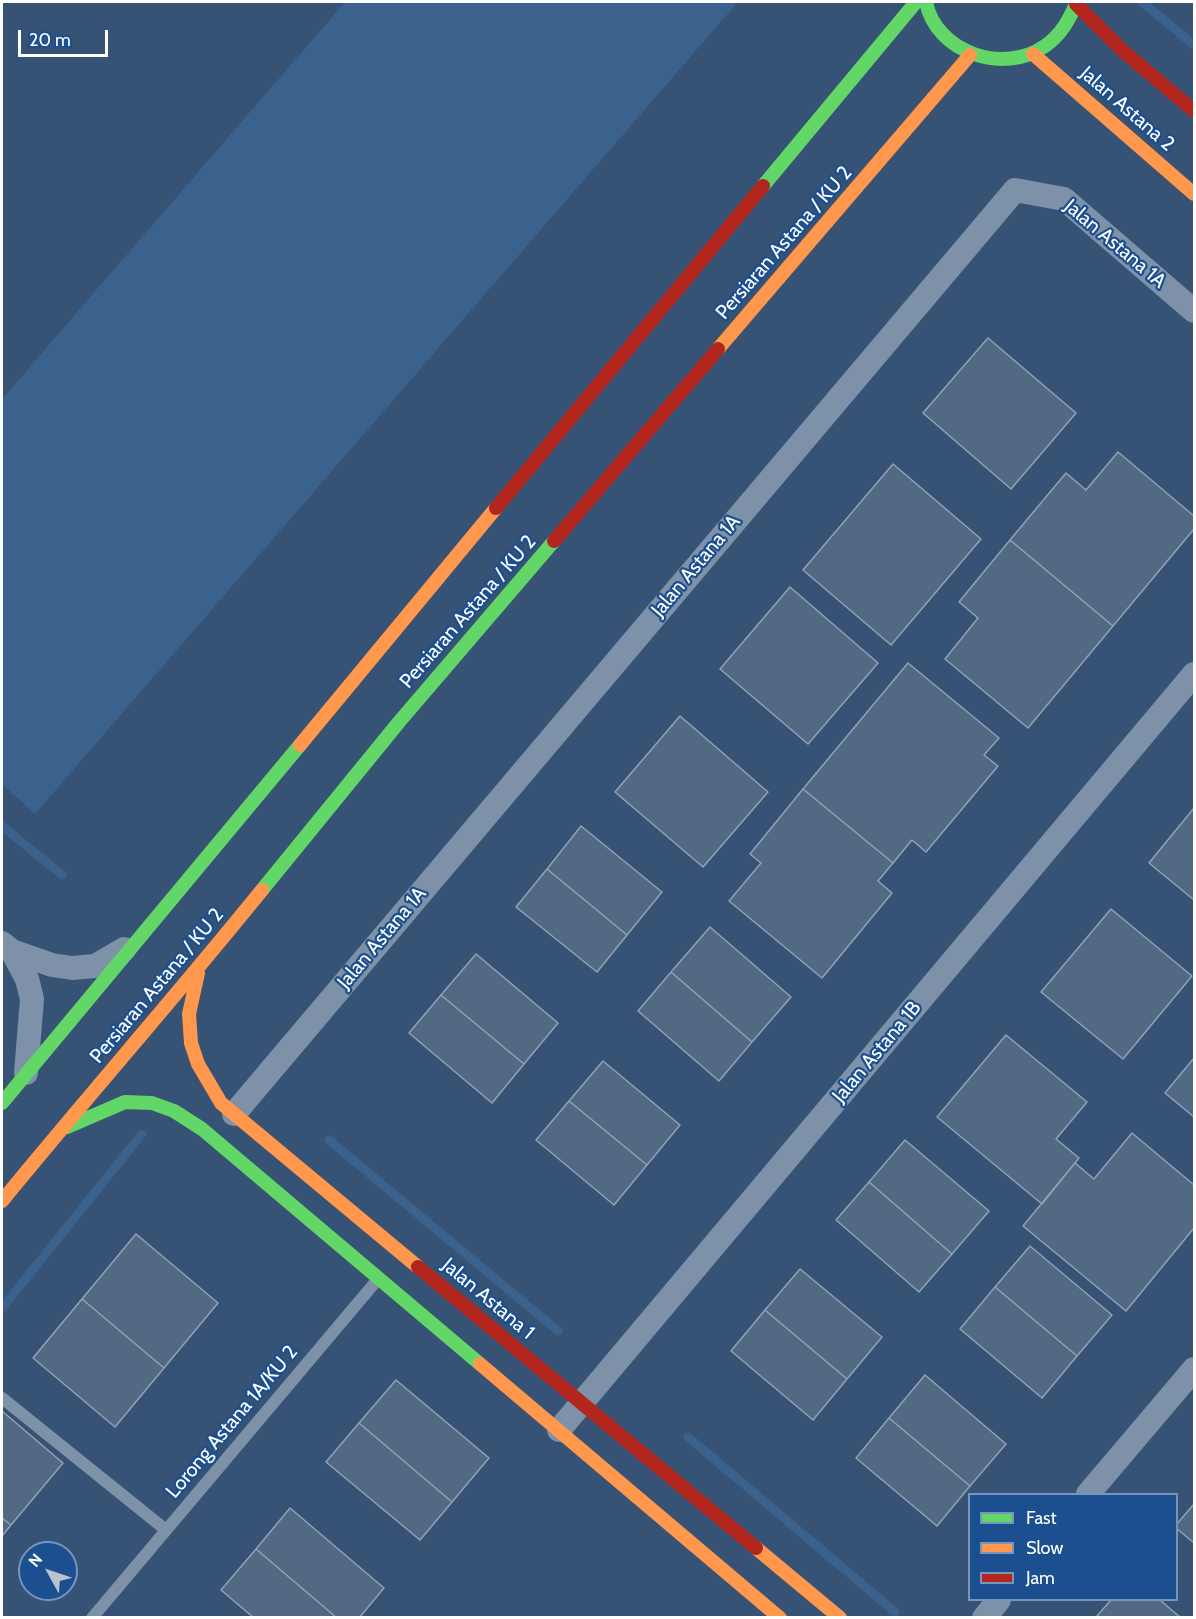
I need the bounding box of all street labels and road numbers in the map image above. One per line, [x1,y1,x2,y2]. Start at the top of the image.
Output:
street label: Jalan Astana 2 [1075,61,1179,157]
street label: Persiaran Astana / KU 2 [711,161,857,325]
street label: Jalan Astana 1A [1059,194,1171,294]
street label: Jalan Astana 1A [646,510,746,622]
street label: Persiaran Astana / KU 2 [395,530,541,694]
street label: Jalan Astana 1A [332,882,432,994]
street label: Persiaran Astana / KU 2 [85,903,229,1069]
street label: Jalan Astana 1B [828,996,926,1108]
street label: Jalan Astana 1 [437,1253,539,1345]
street label: Lorong Astana 1A/KU 2 [161,1341,303,1503]

